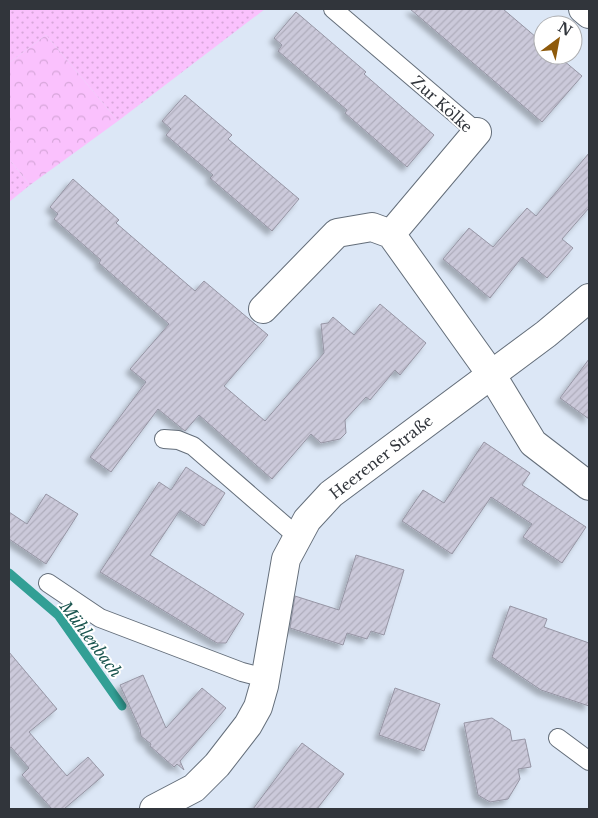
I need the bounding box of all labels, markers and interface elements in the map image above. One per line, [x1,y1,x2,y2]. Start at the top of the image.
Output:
north arrow [533,15,583,65]
text: N [555,18,575,40]
street label: Zur Kölke [407,72,477,136]
street label: Heerener Straße [326,411,436,503]
water label: Mühlenbach [55,596,126,681]

